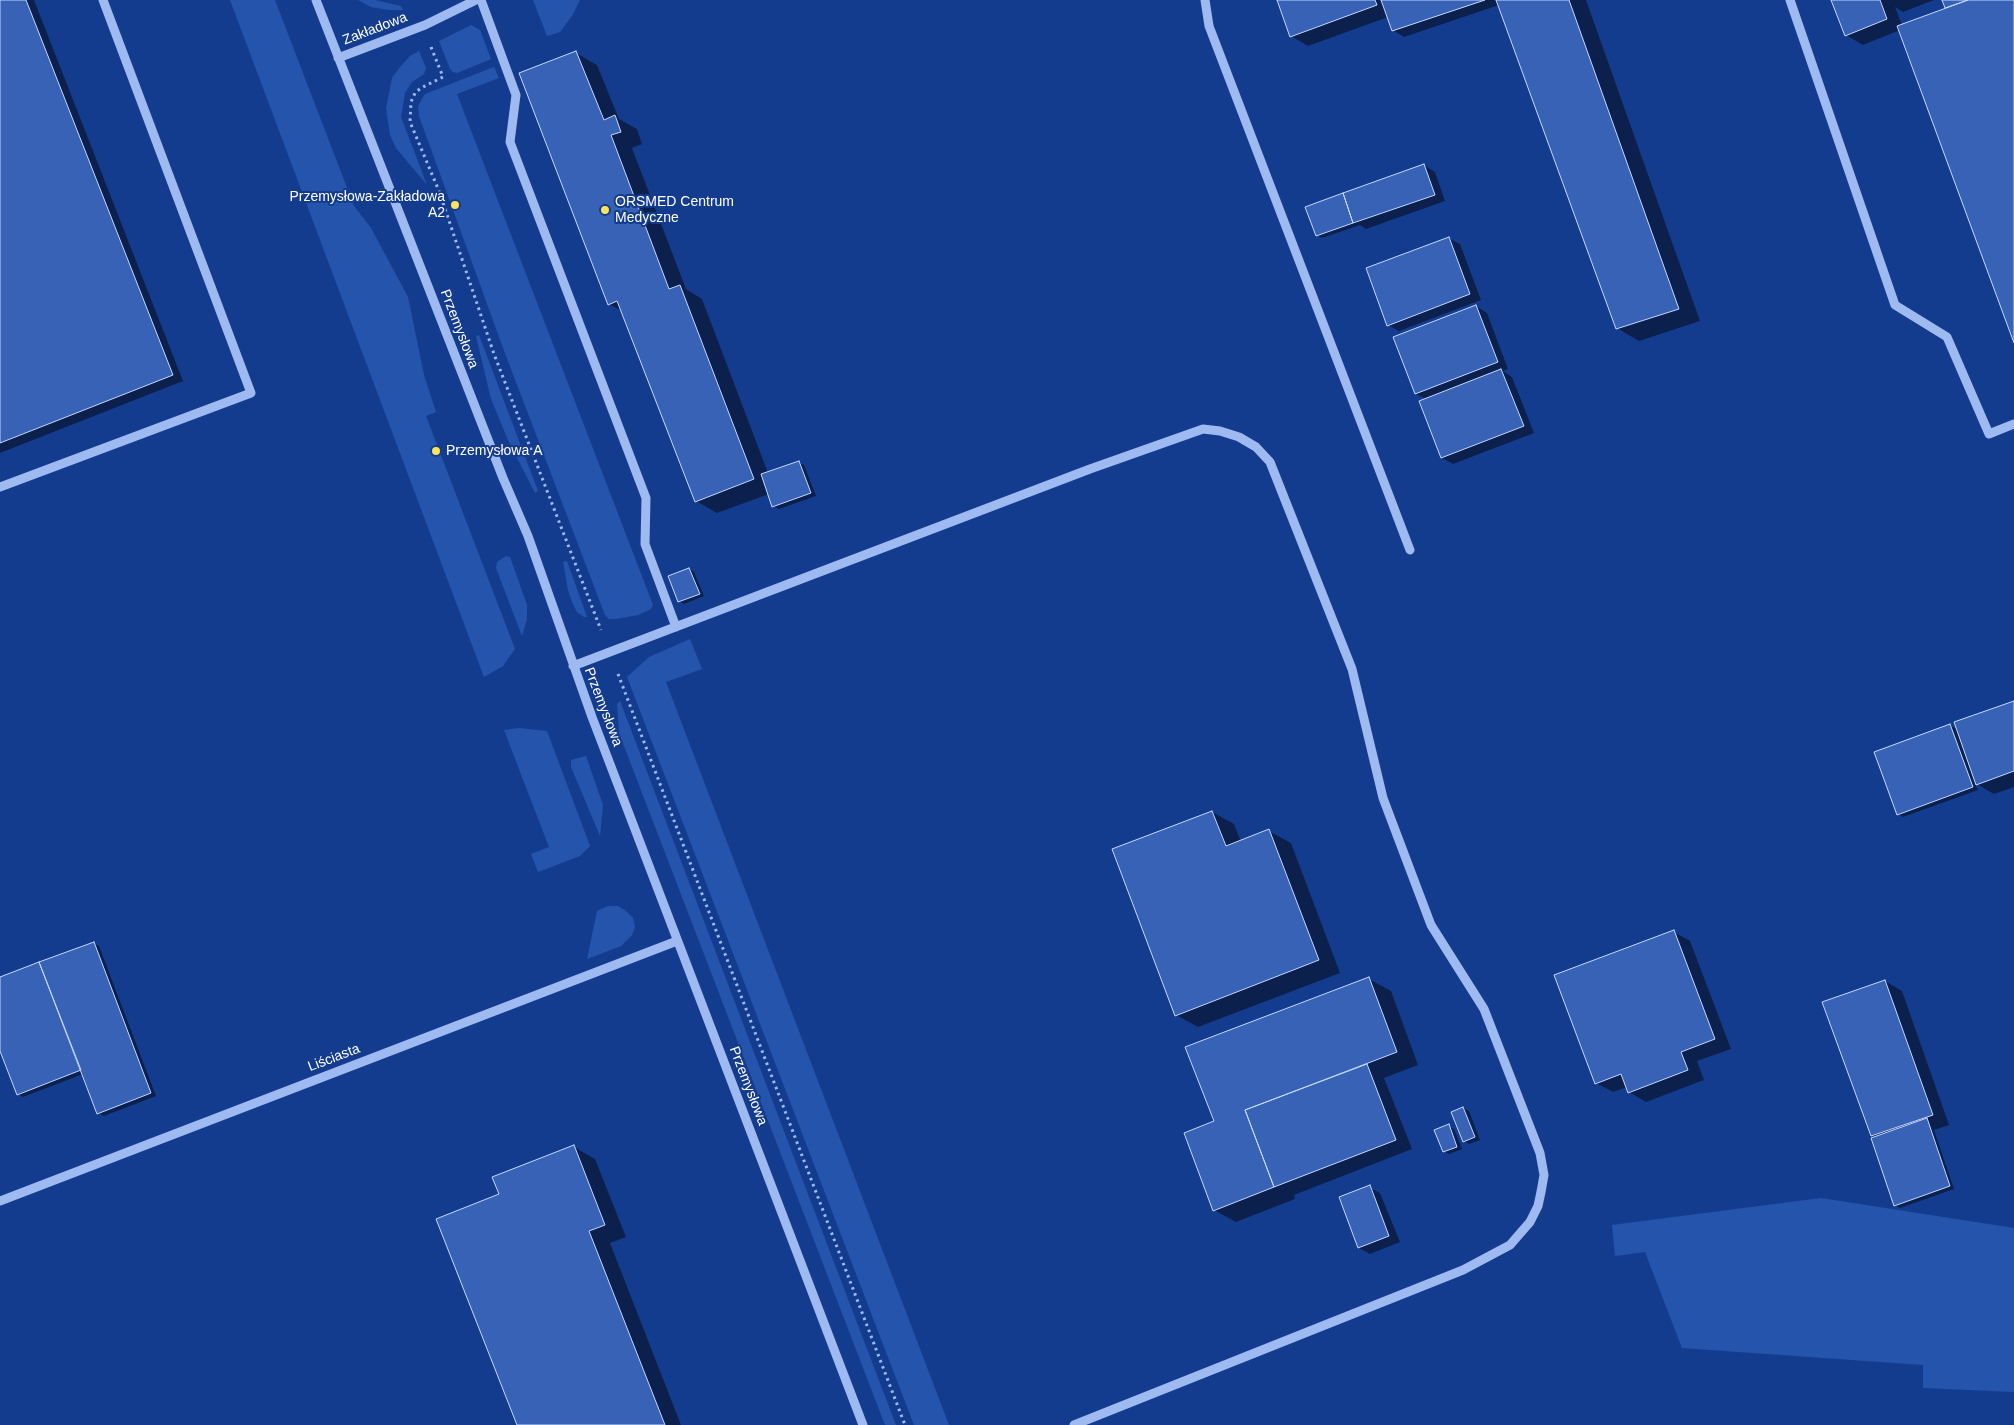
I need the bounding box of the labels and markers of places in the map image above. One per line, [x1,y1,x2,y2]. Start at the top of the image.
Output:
place label: Przemysłowa-Zakładowa A2 [289,189,445,222]
place label: ORSMED Centrum Medyczne [615,194,734,226]
marker: Przemysłowa-Zakładowa A2 [449,199,461,211]
marker: ORSMED Centrum Medyczne [599,204,611,216]
place label: Przemysłowa A [446,443,542,459]
marker: Przemysłowa A [430,445,442,457]

